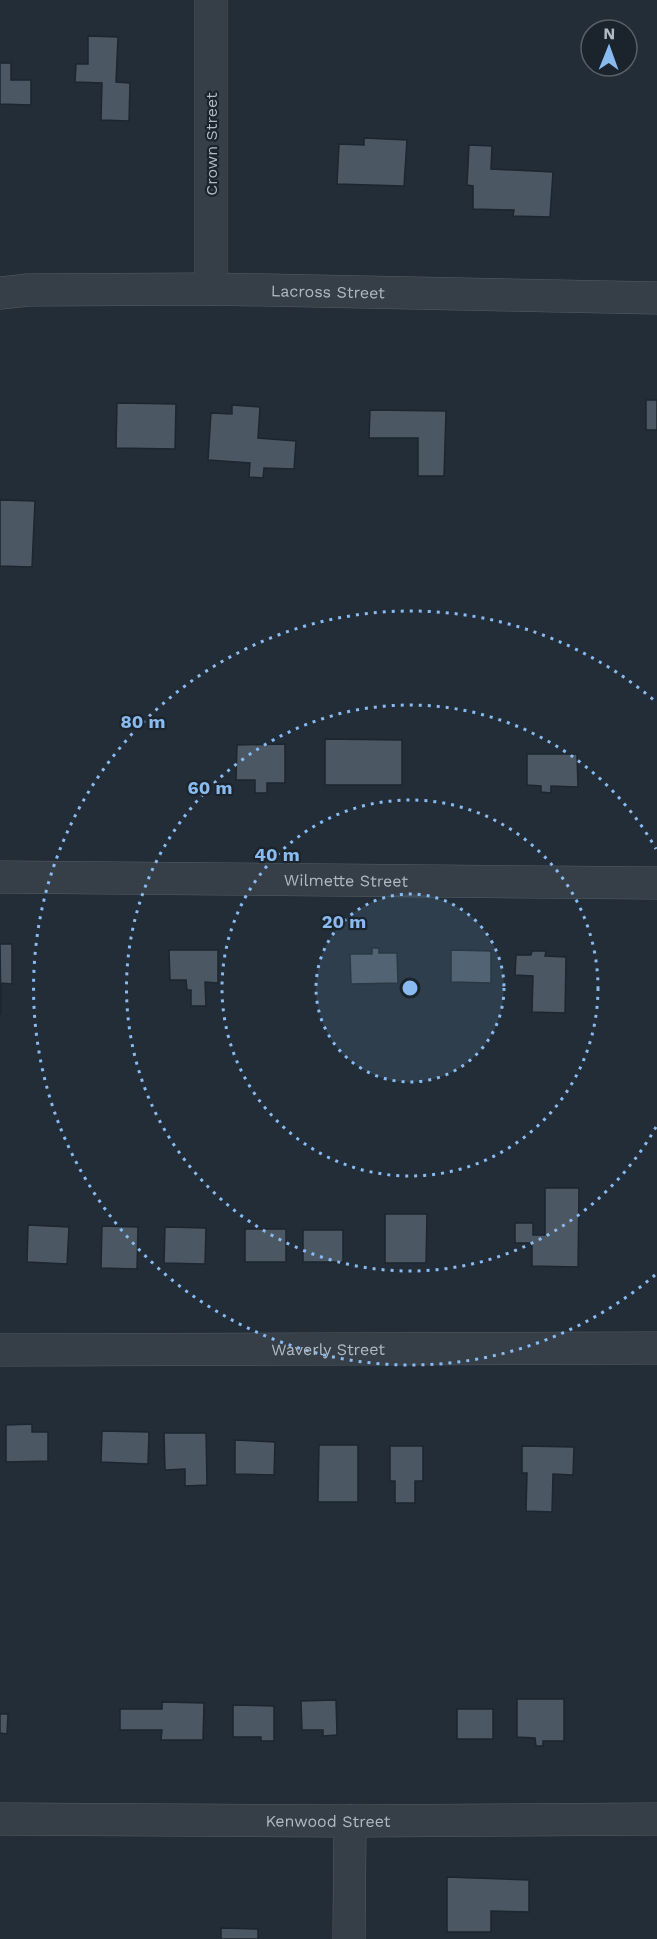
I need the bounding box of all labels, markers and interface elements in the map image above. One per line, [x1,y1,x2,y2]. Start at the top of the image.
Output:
north arrow [579,18,639,78]
text: N [603,24,615,43]
street label: Crown Street [202,92,221,196]
street label: Lacross Street [271,281,385,303]
text: 80 m [121,711,165,732]
text: 60 m [188,777,232,798]
text: 40 m [254,844,300,865]
street label: Wilmette Street [284,871,408,891]
text: 20 m [322,911,366,932]
centre of rings [400,978,420,998]
street label: Waverly Street [271,1340,385,1359]
street label: Kenwood Street [265,1812,391,1831]

